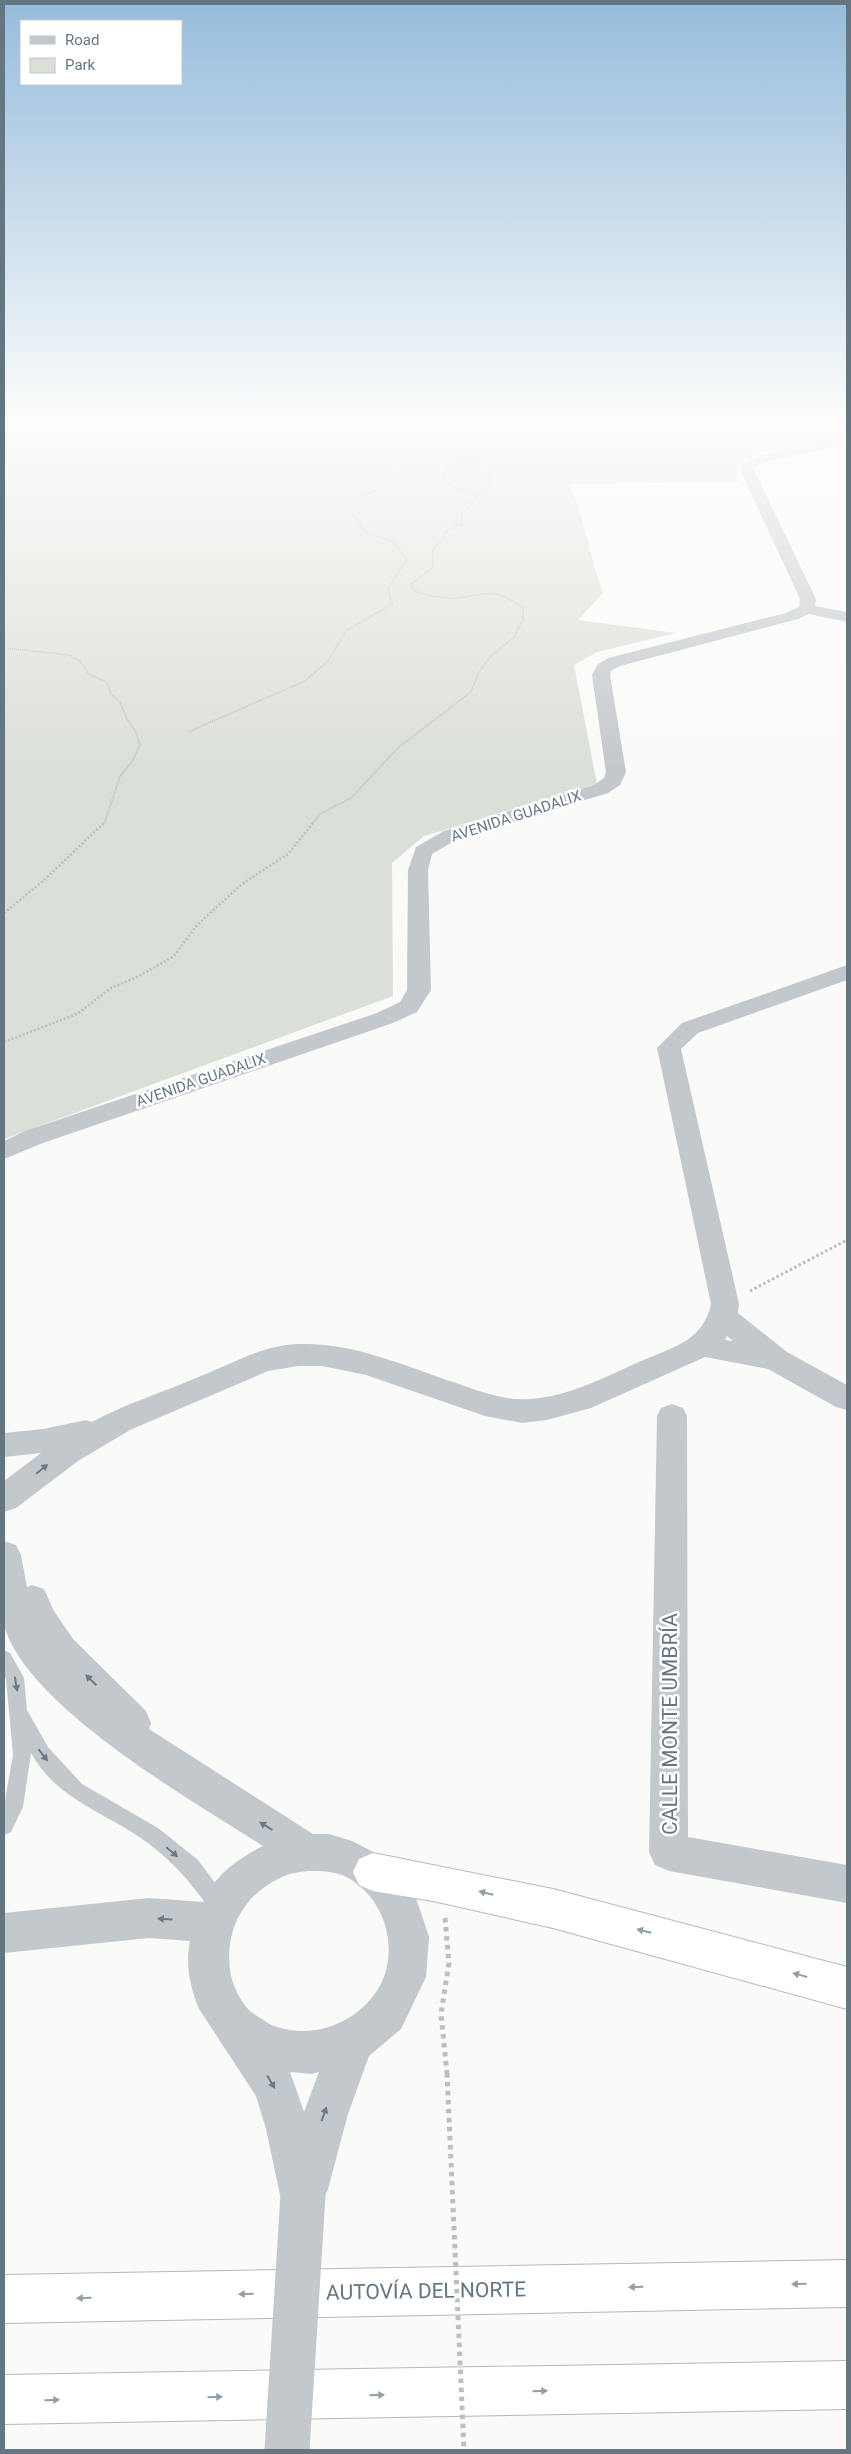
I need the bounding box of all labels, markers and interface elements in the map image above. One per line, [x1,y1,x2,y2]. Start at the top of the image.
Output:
legend [20,20,182,85]
text: Road [65,31,99,49]
text: Park [65,56,96,74]
street label: AVENIDA GUADALIX [449,786,584,846]
street label: AVENIDA GUADALIX [134,1049,269,1111]
one-way arrow [35,1464,48,1475]
street label: CALLE MONTE UMBRÍA [658,1613,682,1835]
one-way arrow [86,1674,98,1686]
one-way arrow [12,1677,20,1693]
one-way arrow [38,1748,49,1761]
one-way arrow [260,1822,273,1831]
one-way arrow [165,1846,178,1857]
one-way arrow [478,1889,493,1897]
one-way arrow [157,1915,173,1923]
one-way arrow [636,1927,651,1935]
one-way arrow [793,1970,808,1978]
one-way arrow [266,2075,275,2088]
one-way arrow [321,2107,328,2122]
street label: AUTOVÍA DEL NORTE [326,2277,526,2305]
one-way arrow [790,2280,806,2288]
one-way arrow [628,2283,644,2291]
one-way arrow [238,2291,254,2299]
one-way arrow [75,2294,91,2302]
one-way arrow [532,2387,548,2395]
one-way arrow [370,2391,386,2399]
one-way arrow [207,2393,223,2401]
one-way arrow [45,2396,61,2404]

